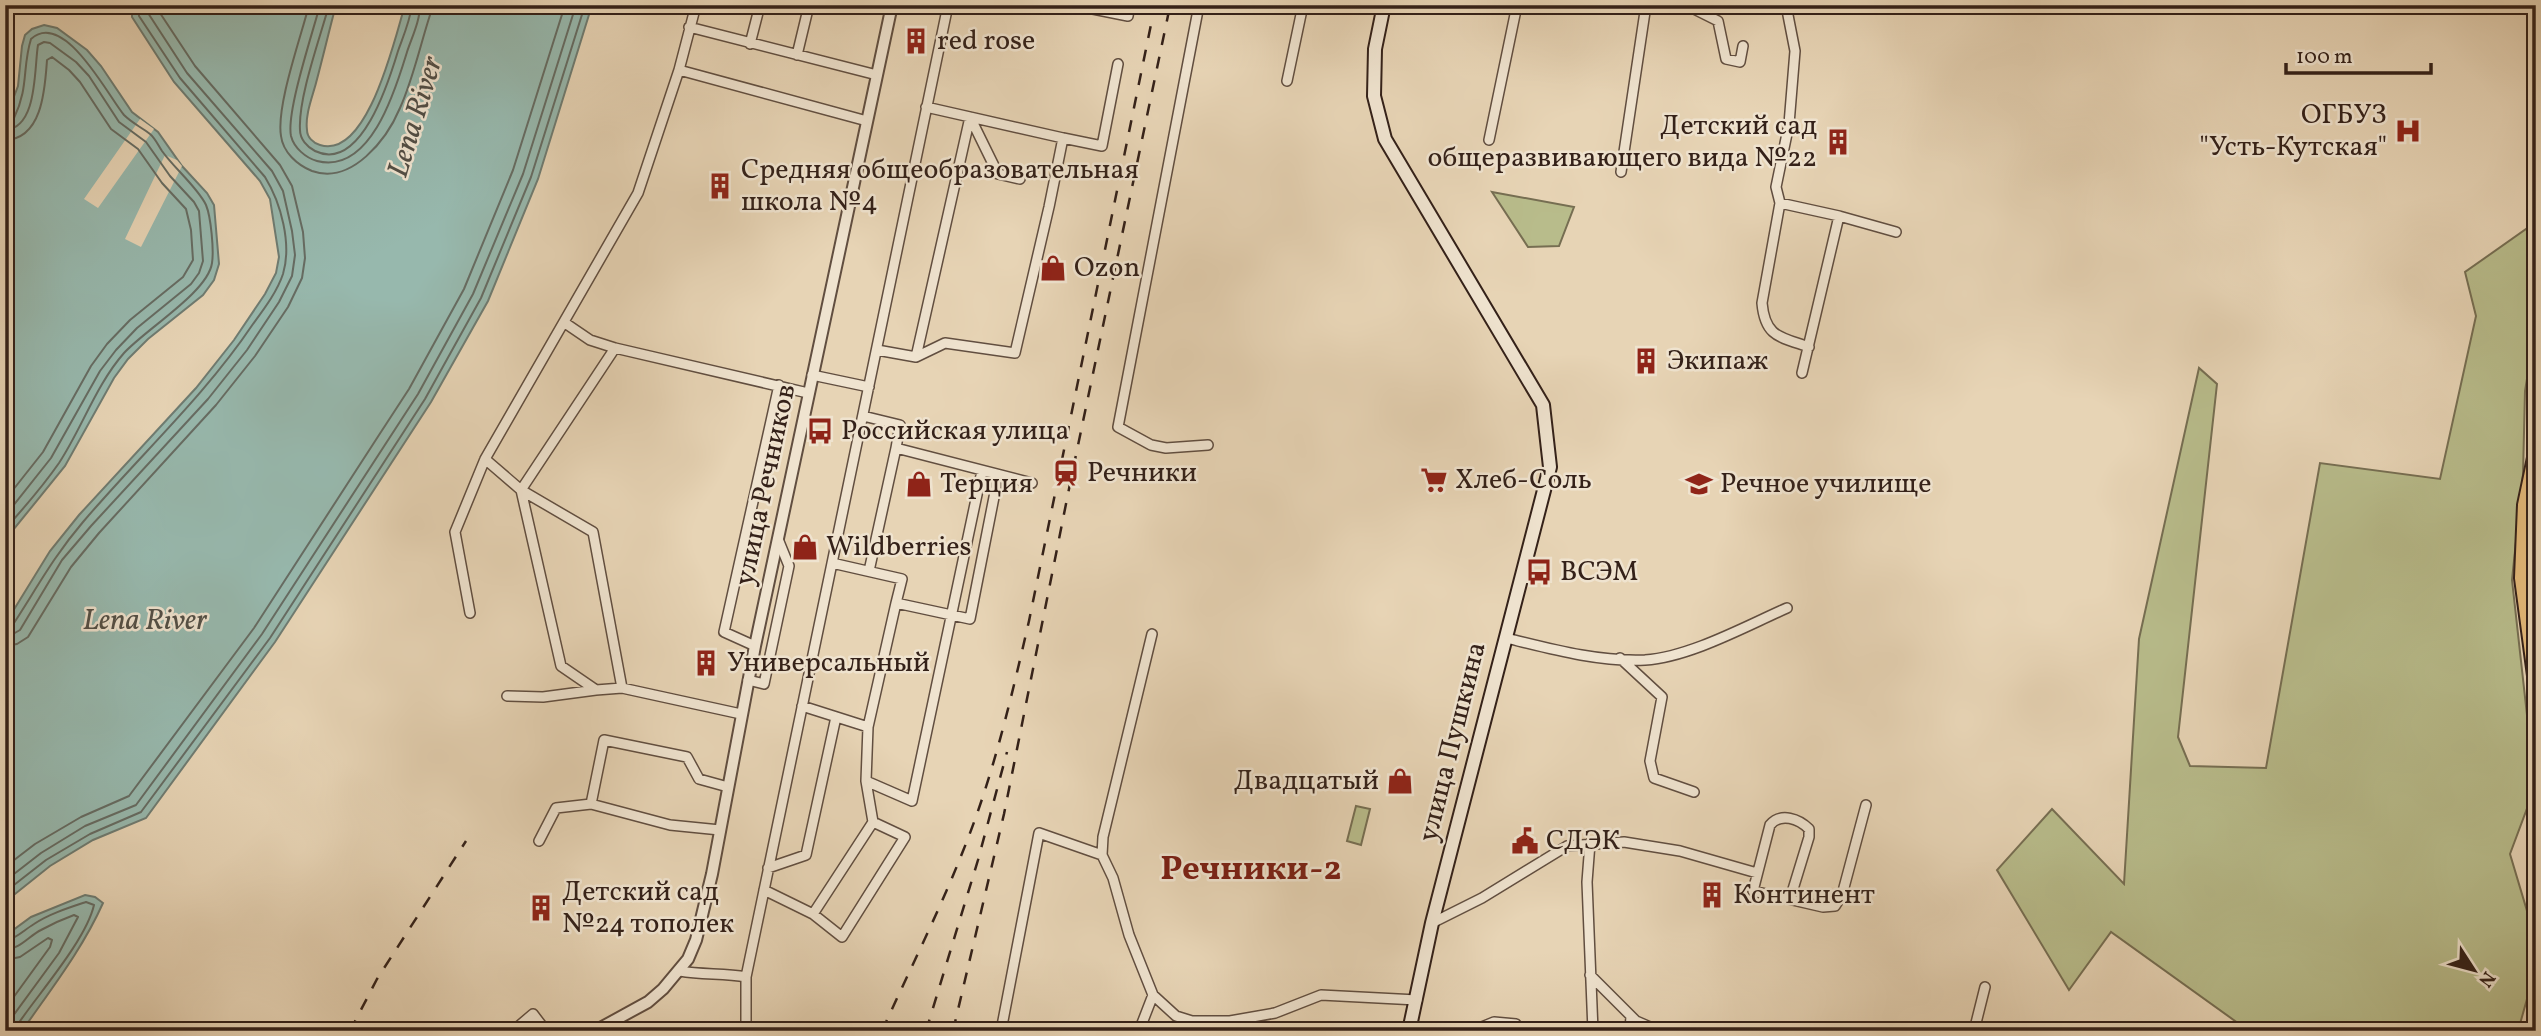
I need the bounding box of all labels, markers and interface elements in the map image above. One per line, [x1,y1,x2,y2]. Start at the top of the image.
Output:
place label: red rose [937,22,1035,61]
building icon: red rose [901,26,931,56]
scale bar [2286,32,2431,76]
text: 100 m [2296,43,2353,72]
water label: Lena River [378,51,455,183]
place label: ОГБУЗ "Усть-Кутская" [2199,96,2387,167]
place label: Детский сад общеразвивающего вида №22 [1428,107,1817,178]
hospital icon: ОГБУЗ "Усть-Кутская" [2393,116,2423,146]
building icon: Детский сад общеразвивающего вида №22 [1823,127,1853,157]
place label: Средняя общеобразовательная школа №4 [741,151,1139,222]
building icon: Средняя общеобразовательная школа №4 [705,171,735,201]
place label: Ozon [1074,249,1140,288]
shop icon: Ozon [1038,253,1068,283]
place label: Экипаж [1667,342,1768,381]
building icon: Экипаж [1631,346,1661,376]
street label: улица Речников [726,381,806,589]
place label: Российская улица [841,412,1069,451]
bus stop icon: Российская улица [805,416,835,446]
place label: Речники [1087,454,1197,493]
station icon: Речники [1051,458,1081,488]
place label: Хлеб-Соль [1455,461,1592,500]
place label: Терция [940,465,1033,504]
supermarket icon: Хлеб-Соль [1419,465,1449,495]
place label: Речное училище [1720,465,1931,504]
shop icon: Терция [904,469,934,499]
school or university icon: Речное училище [1684,469,1714,499]
place label: Wildberries [826,528,972,567]
shop icon: Wildberries [790,532,820,562]
place label: ВСЭМ [1560,553,1638,592]
bus stop icon: ВСЭМ [1524,557,1554,587]
water label: Lena River [83,600,208,642]
street label: улица Пушкина [1409,638,1497,846]
place label: Универсальный [727,644,930,683]
building icon: Универсальный [691,648,721,678]
place label: Двадцатый [1234,762,1379,801]
shop icon: Двадцатый [1385,766,1415,796]
place label: СДЭК [1546,822,1620,861]
public building icon: СДЭК [1510,826,1540,856]
district label: Речники-2 [1160,846,1342,894]
place label: Детский сад №24 тополек [562,873,734,944]
place label: Континент [1733,876,1875,915]
building icon: Континент [1697,880,1727,910]
building icon: Детский сад №24 тополек [526,893,556,923]
north arrow [2440,934,2510,1004]
text: N [2471,966,2501,992]

